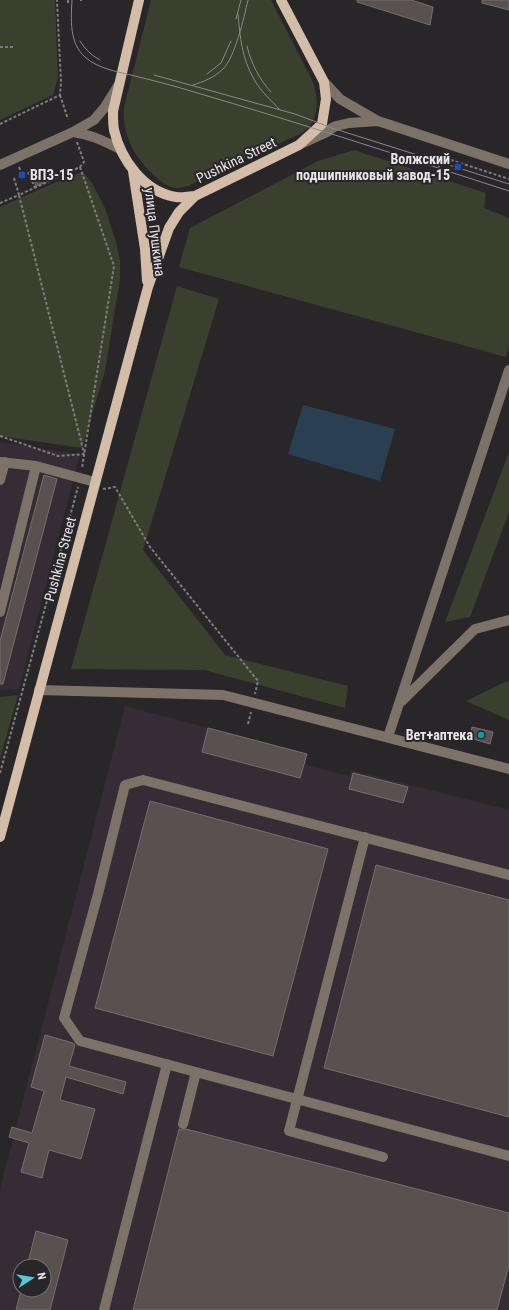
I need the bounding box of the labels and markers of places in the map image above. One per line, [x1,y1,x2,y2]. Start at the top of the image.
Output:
place label: Волжский подшипниковый завод-15 [296,151,450,183]
marker: Волжский подшипниковый завод-15 [453,162,463,172]
place label: ВПЗ-15 [30,167,73,183]
marker: ВПЗ-15 [17,170,27,180]
place label: Вет+аптека [406,727,473,743]
marker: Вет+аптека [476,730,486,740]

